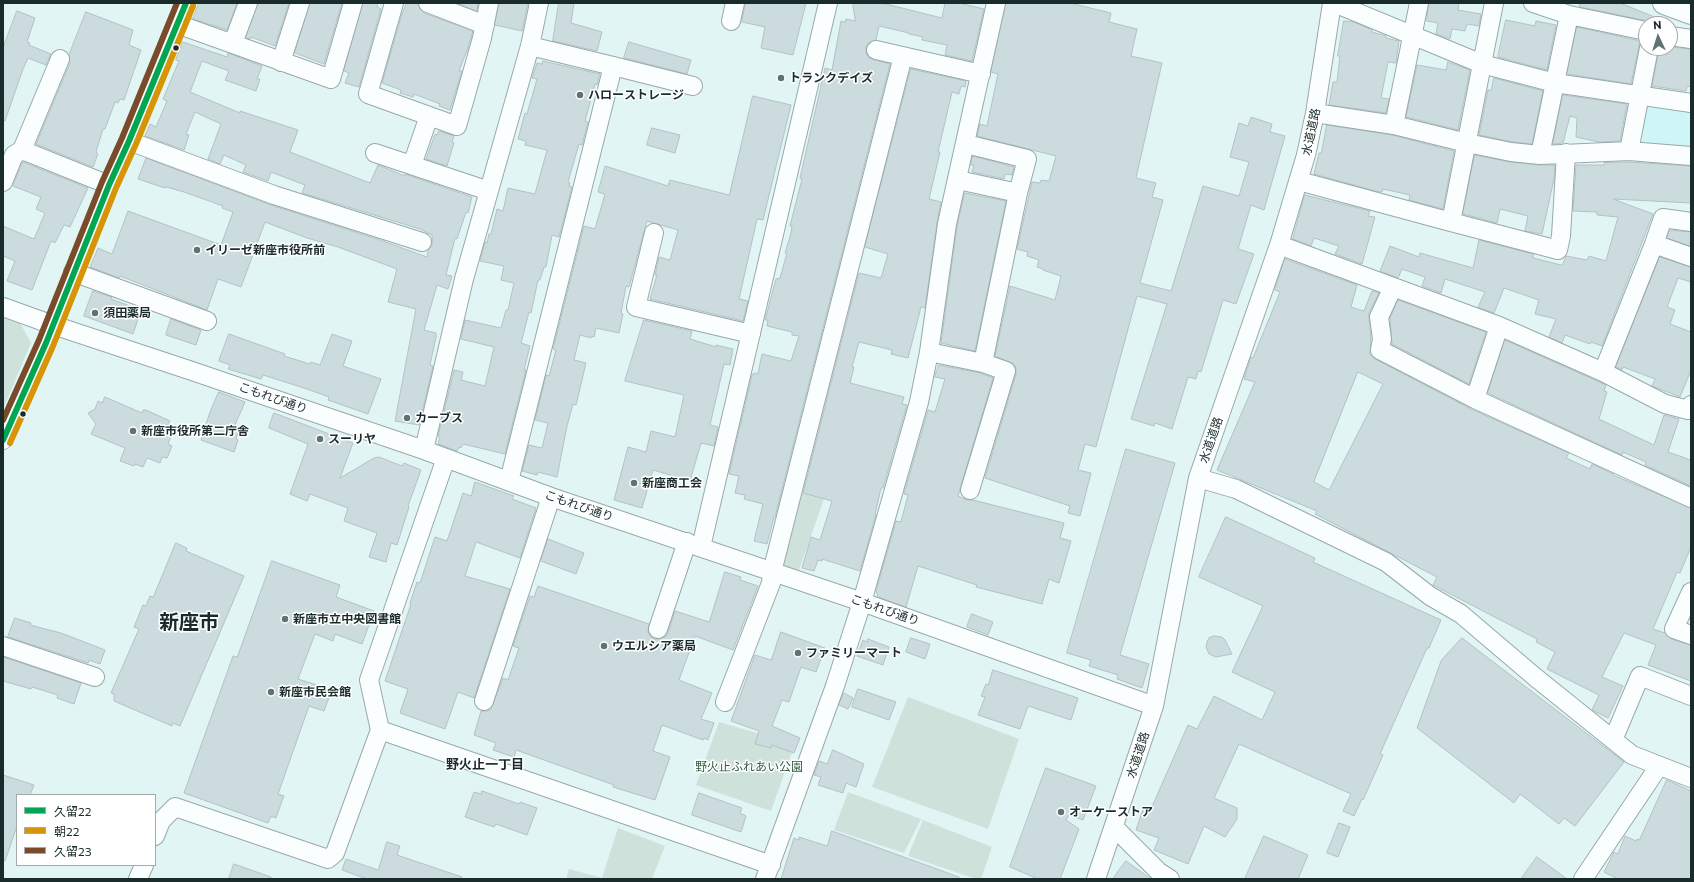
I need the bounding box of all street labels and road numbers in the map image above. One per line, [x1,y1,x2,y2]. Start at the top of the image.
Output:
street label: 水道道路 [1299,107,1323,157]
street label: こもれび通り [237,379,309,417]
street label: 水道道路 [1196,415,1226,465]
street label: こもれび通り [543,487,615,525]
street label: こもれび通り [849,591,921,629]
street label: 水道道路 [1124,730,1152,780]

